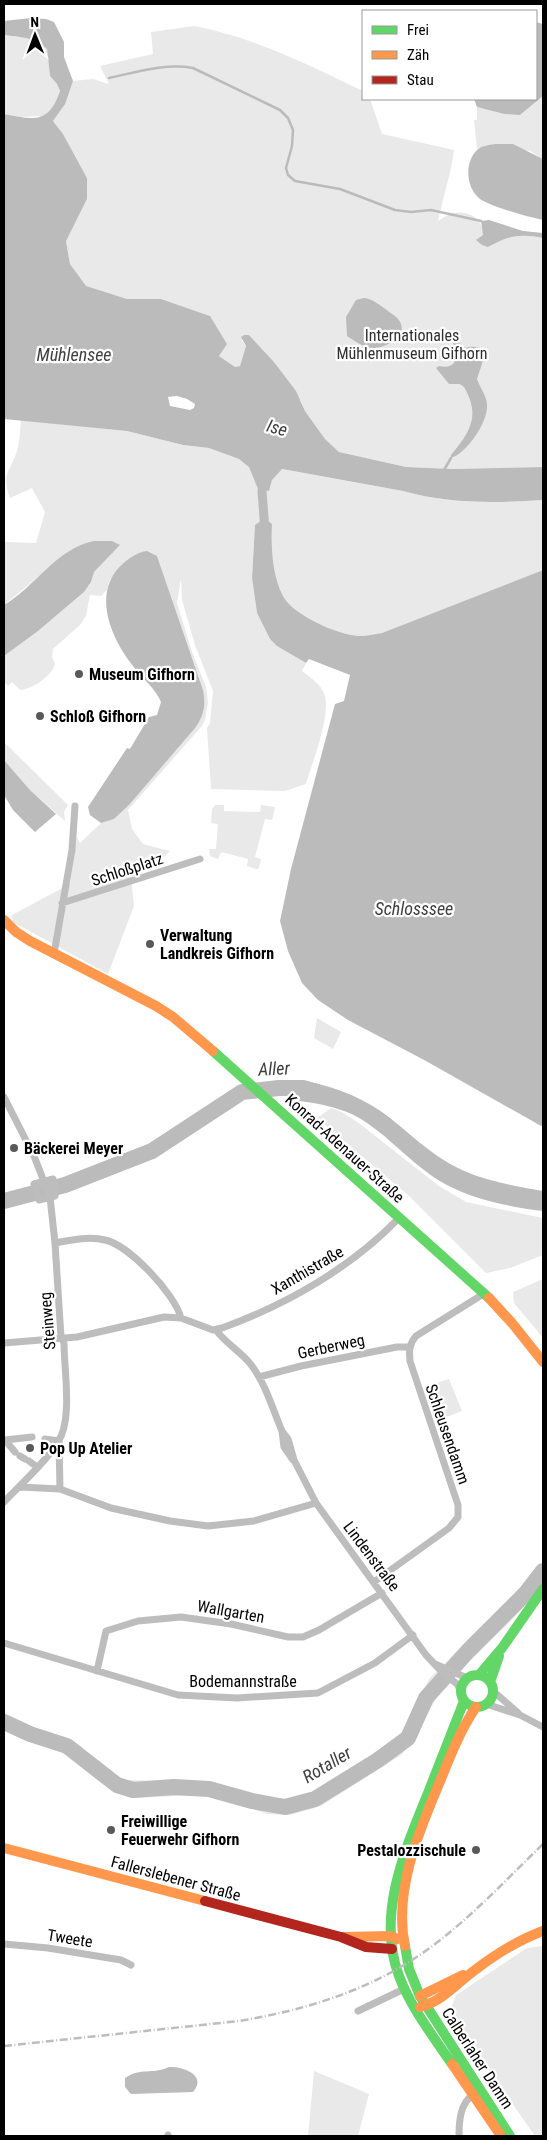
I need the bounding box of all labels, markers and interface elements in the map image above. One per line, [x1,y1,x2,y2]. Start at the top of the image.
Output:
north arrow [10,10,60,60]
legend [362,10,537,100]
text: N [30,14,39,30]
text: Frei [407,21,429,39]
text: Zäh [407,46,429,64]
text: Stau [407,71,434,89]
park label: Internationales Mühlenmuseum Gifhorn [336,326,488,363]
water label: Mühlensee [36,344,112,365]
water label: Ise [264,415,290,440]
place label: Museum Gifhorn [89,665,195,684]
marker: Museum Gifhorn [73,668,85,680]
place label: Schloß Gifhorn [50,707,146,726]
marker: Schloß Gifhorn [34,710,46,722]
street label: Schloßplatz [89,849,165,890]
water label: Schlosssee [375,898,453,919]
place label: Verwaltung Landkreis Gifhorn [160,926,274,963]
marker: Verwaltung Landkreis Gifhorn [144,938,156,950]
water label: Aller [257,1057,291,1080]
street label: Konrad-Adenauer-Straße [281,1090,408,1207]
place label: Bäckerei Meyer [24,1139,123,1158]
marker: Bäckerei Meyer [8,1142,20,1154]
street label: Xanthistraße [268,1242,347,1299]
street label: Steinweg [36,1291,59,1351]
street label: Gerberweg [296,1330,366,1363]
street label: Schleusendamm [422,1382,474,1487]
place label: Pop Up Atelier [40,1439,132,1458]
marker: Pop Up Atelier [24,1442,36,1454]
street label: Lindenstraße [339,1518,404,1595]
street label: Wallgarten [196,1596,266,1627]
street label: Bodemannstraße [189,1672,297,1691]
water label: Rotaller [299,1742,355,1787]
place label: Freiwillige Feuerwehr Gifhorn [121,1812,239,1849]
marker: Freiwillige Feuerwehr Gifhorn [105,1824,117,1836]
place label: Pestalozzischule [357,1841,466,1860]
marker: Pestalozzischule [470,1844,482,1856]
street label: Fallerslebener Straße [109,1852,243,1905]
street label: Tweete [46,1926,94,1951]
street label: Calberlaher Damm [438,2004,517,2112]

